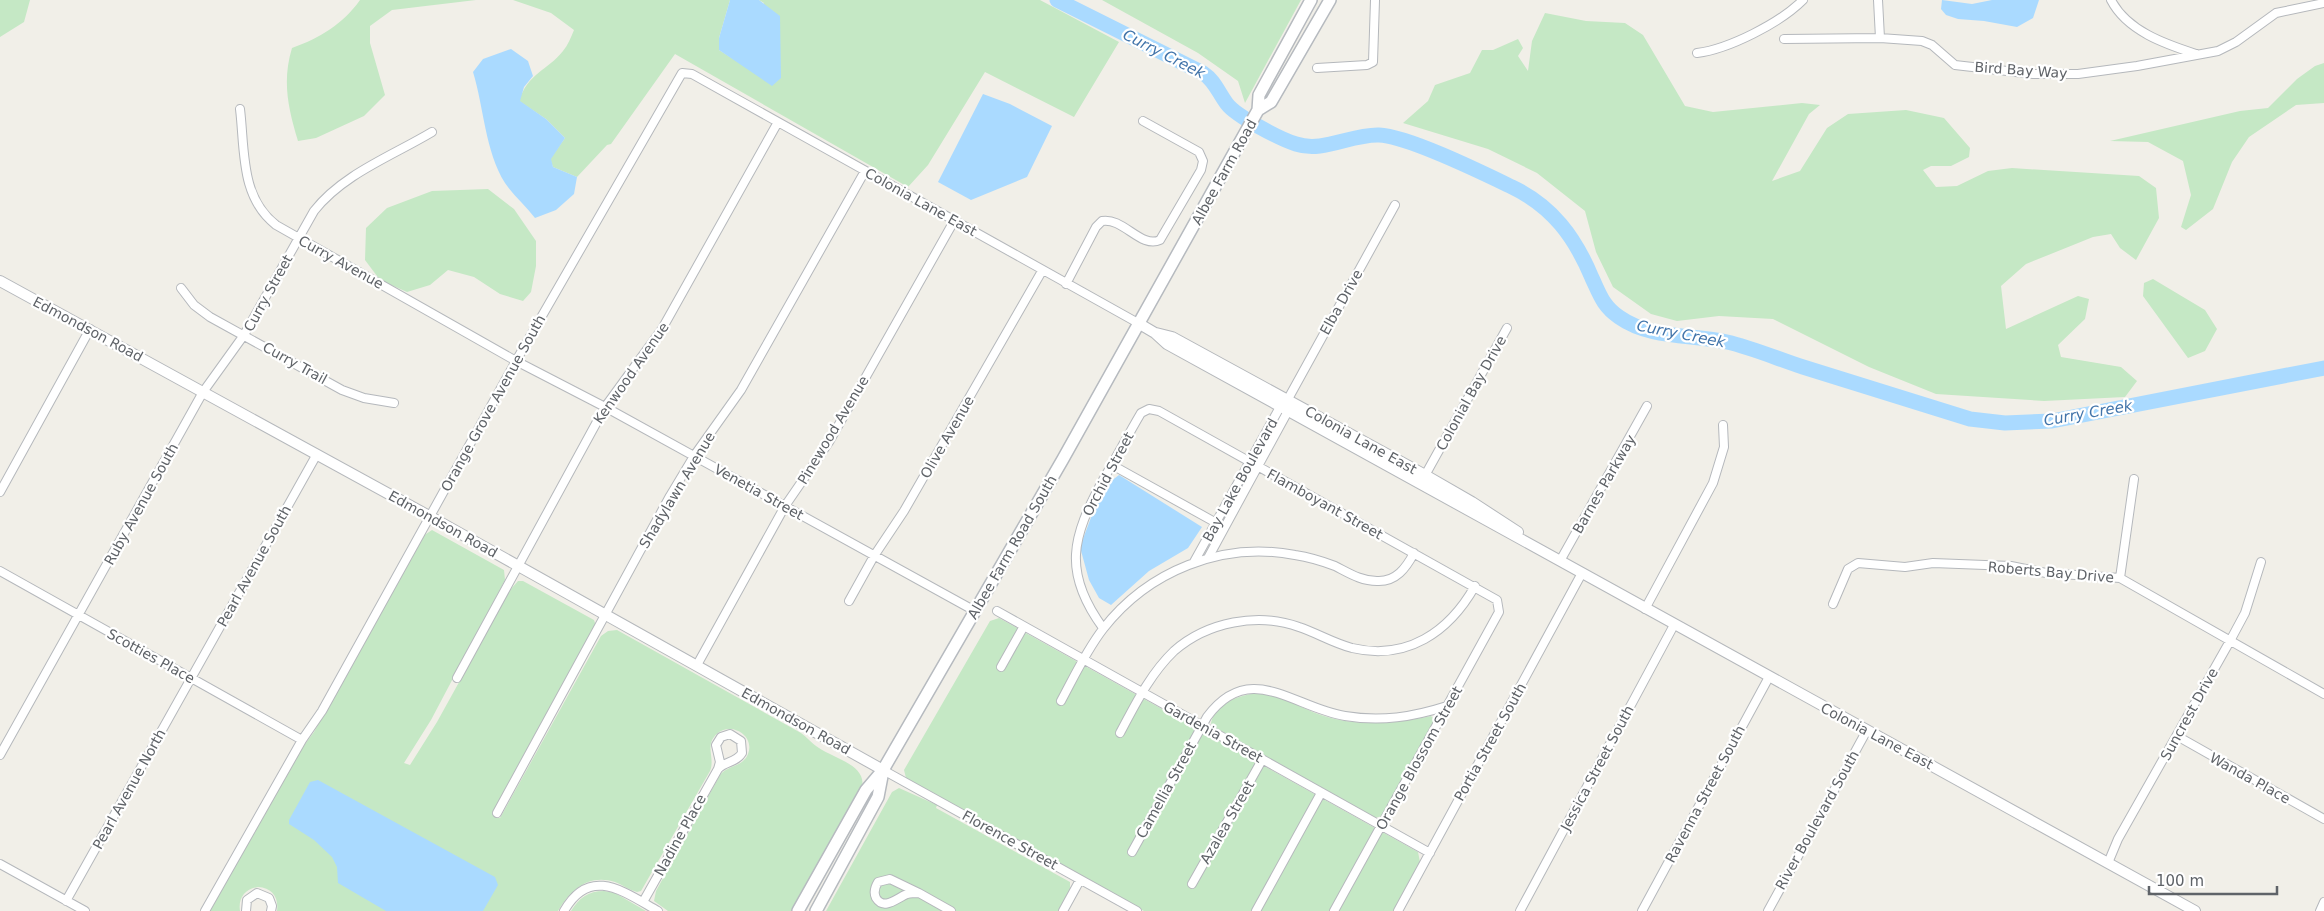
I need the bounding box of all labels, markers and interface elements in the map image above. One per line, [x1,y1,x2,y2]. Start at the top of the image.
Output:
water label: Curry Creek [1120,26,1209,83]
street label: Bird Bay Way [1974,59,2068,81]
street label: Albee Farm Road [1188,116,1260,228]
street label: Colonia Lane East [862,165,980,240]
street label: Curry Avenue [296,232,386,292]
street label: Curry Street [240,251,296,334]
street label: Elba Drive [1317,267,1365,337]
street label: Edmondson Road [30,293,146,365]
street label: Orange Grove Avenue South [438,312,548,494]
water label: Curry Creek [1635,317,1728,352]
street label: Kenwood Avenue [590,319,672,427]
street label: Colonial Bay Drive [1433,333,1509,453]
street label: Curry Trail [260,339,330,387]
street label: Pinewood Avenue [794,373,872,487]
street label: Olive Avenue [917,393,977,481]
water label: Curry Creek [2042,396,2135,430]
street label: Colonia Lane East [1302,403,1420,478]
street label: Bay Lake Boulevard [1199,415,1281,545]
street label: Shadylawn Avenue [636,429,718,551]
street label: Orchid Street [1079,429,1137,519]
street label: Barnes Parkway [1569,432,1639,536]
street label: Ruby Avenue South [101,440,181,568]
street label: Venetia Street [712,461,807,523]
street label: Flamboyant Street [1264,466,1386,543]
street label: Albee Farm Road South [964,472,1060,622]
street label: Edmondson Road [386,487,500,561]
street label: Pearl Avenue South [214,502,294,630]
street label: Roberts Bay Drive [1987,559,2115,585]
street label: Scotties Place [104,625,198,687]
street label: Suncrest Drive [2157,665,2221,763]
street label: Portia Street South [1451,680,1529,804]
street label: Orange Blossom Street [1373,683,1466,833]
street label: Edmondson Road [739,684,853,758]
street label: Gardenia Street [1161,698,1266,766]
street label: Colonia Lane East [1818,700,1936,773]
street label: Jessica Street South [1557,703,1637,834]
street label: Ravenna Street South [1662,723,1748,865]
street label: Pearl Avenue North [89,726,169,852]
street label: Camellia Street [1133,739,1199,841]
street label: River Boulevard South [1772,748,1862,892]
street label: Wanda Place [2207,749,2293,807]
street label: Azalea Street [1197,777,1258,867]
street label: Nadine Place [651,791,709,879]
street label: Florence Street [959,807,1061,873]
scale bar [2149,864,2276,896]
text: 100 m [2156,872,2204,890]

